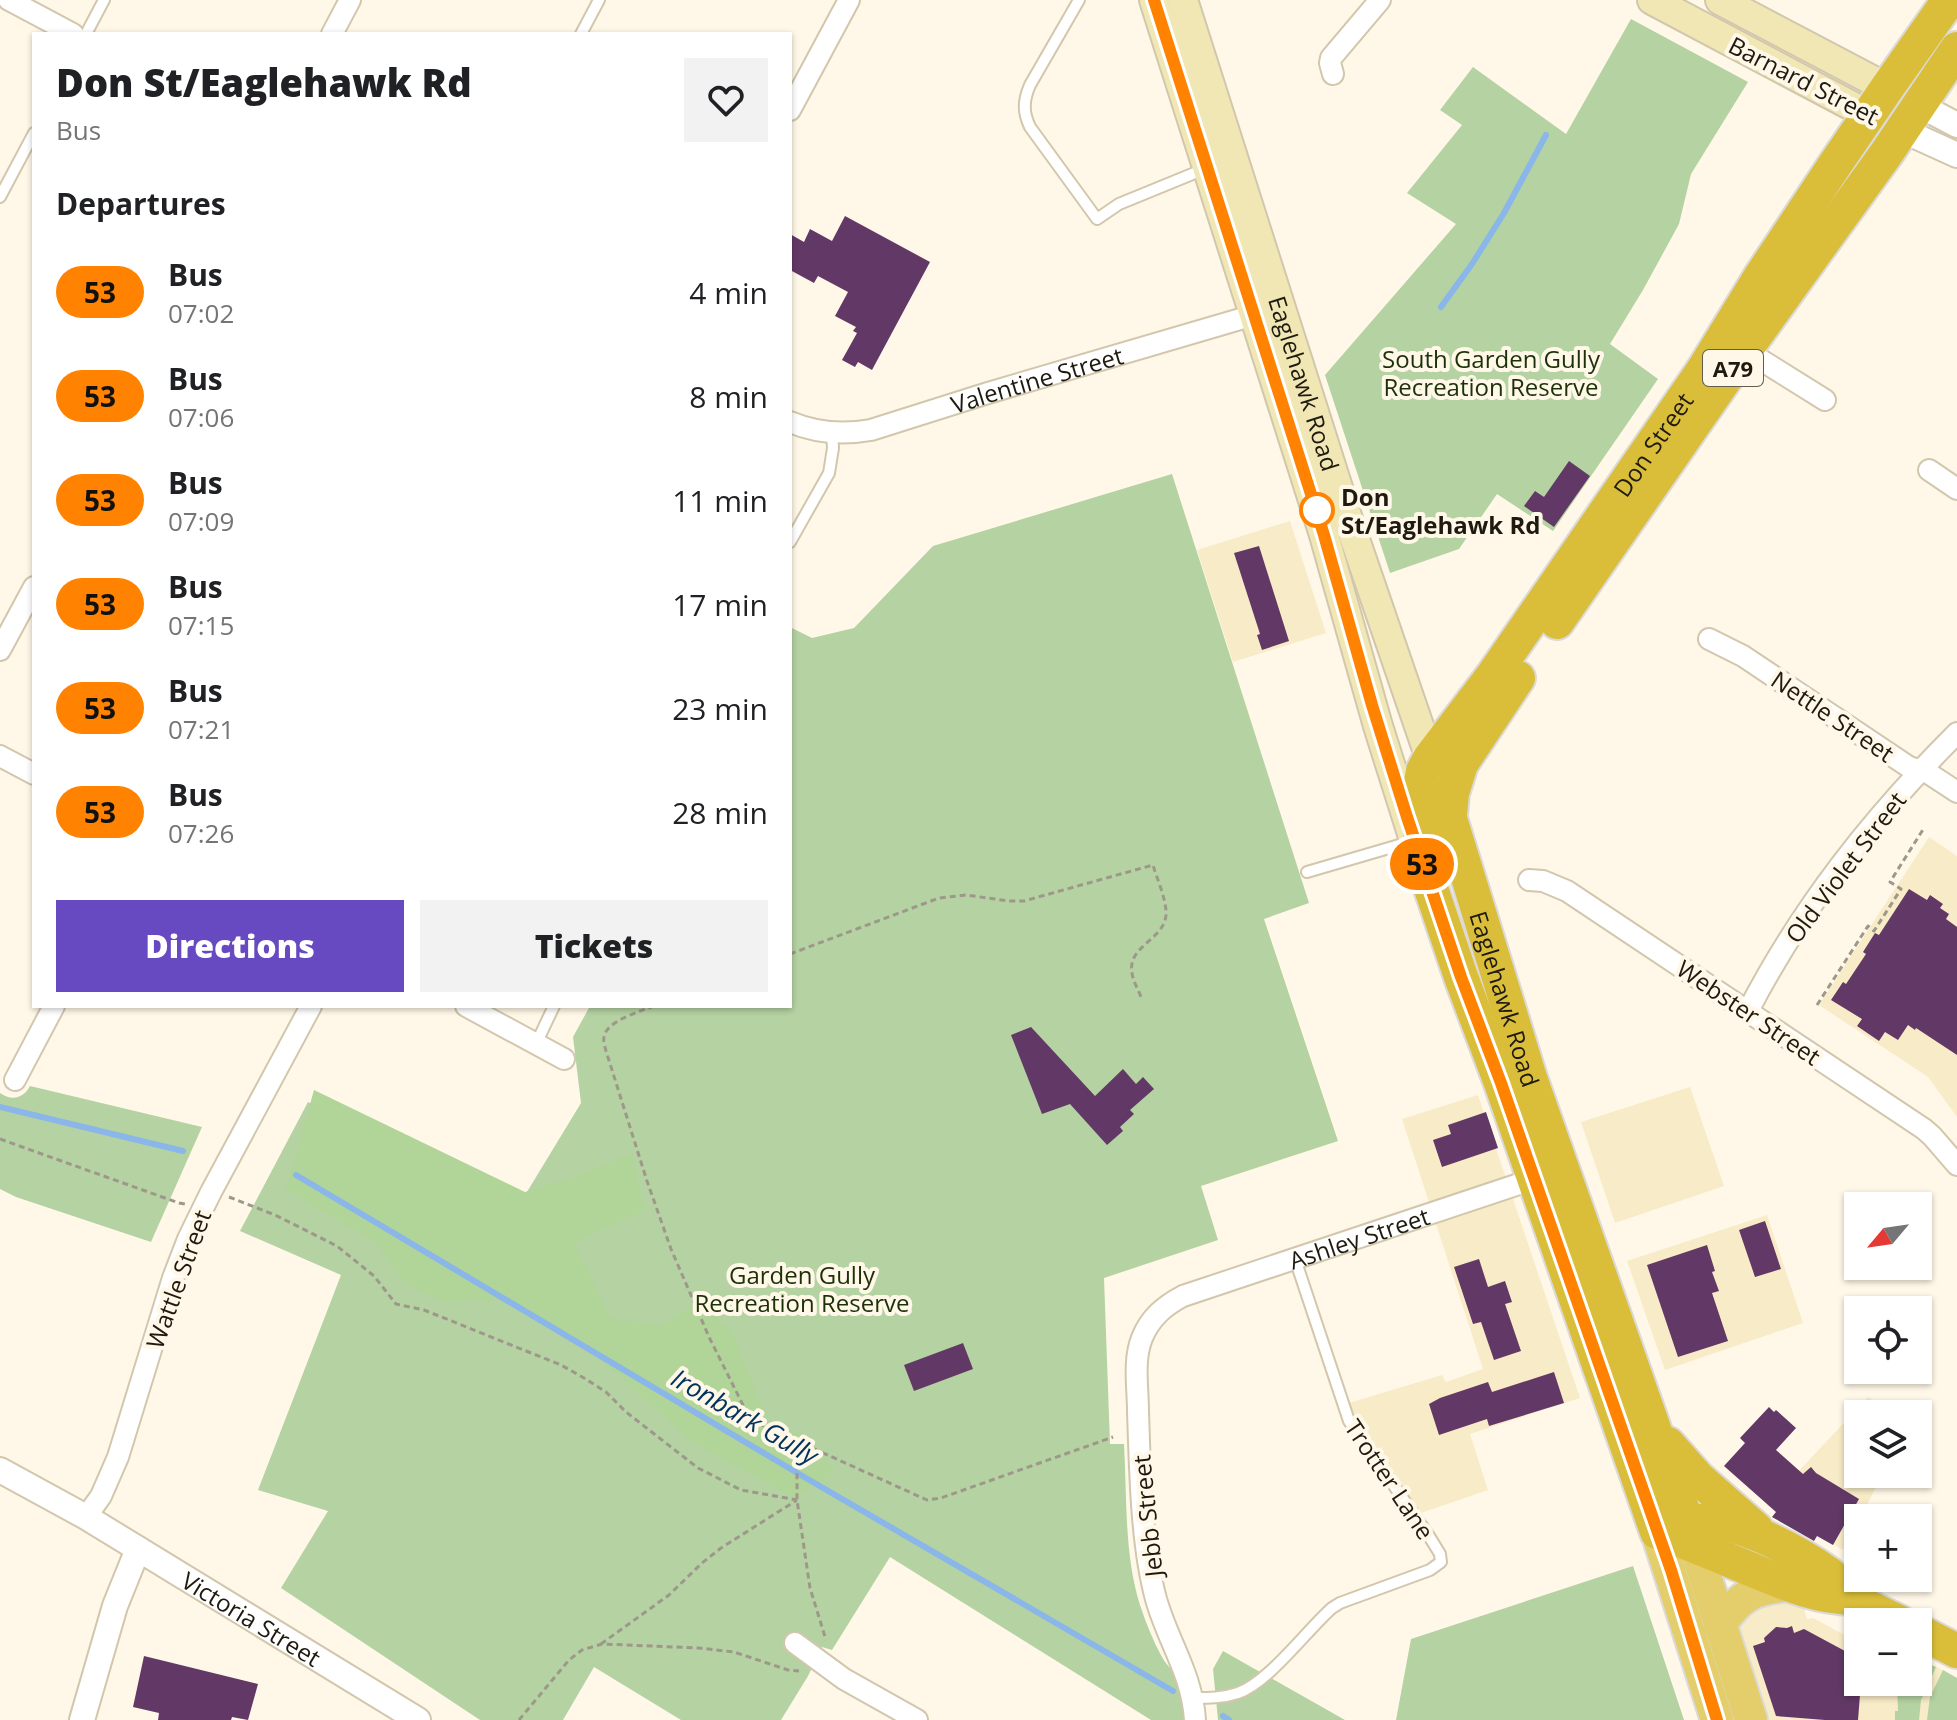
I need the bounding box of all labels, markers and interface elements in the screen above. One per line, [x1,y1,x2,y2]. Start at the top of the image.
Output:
street label: Barnard Street [1723,28,1885,132]
text: Don St/Eaglehawk Rd [56,56,472,108]
button: heart [684,58,768,142]
text: Bus [56,112,101,148]
text: Departures [56,183,226,224]
text: Bus [168,254,223,295]
text: 4 min [689,272,768,313]
text: 53 [84,273,116,311]
street label: Eaglehawk Road [1261,291,1348,475]
text: 07:02 [168,295,234,331]
street label: Valentine Street [947,338,1127,420]
park label: South Garden Gully Recreation Reserve [1382,342,1601,403]
road number: A79 [1703,350,1763,386]
text: Bus [168,358,223,399]
text: 8 min [689,376,768,417]
text: 53 [84,377,116,415]
street label: Don Street [1605,385,1700,503]
text: 07:06 [168,399,234,435]
text: Bus [168,462,223,503]
text: 11 min [672,480,768,521]
place label: Don St/Eaglehawk Rd [1341,480,1541,541]
text: 53 [84,481,116,519]
marker: Don St/Eaglehawk Rd [1300,493,1334,527]
text: 07:09 [168,503,234,539]
text: Bus [168,566,223,607]
text: 17 min [672,584,768,625]
text: 53 [84,585,116,623]
text: 07:15 [168,607,234,643]
street label: Nettle Street [1765,663,1901,769]
text: Bus [168,670,223,711]
text: 23 min [672,688,768,729]
text: 53 [84,689,116,727]
text: 07:21 [168,711,234,747]
text: Bus [168,774,223,815]
street label: Old Violet Street [1777,784,1913,950]
text: 28 min [672,792,768,833]
text: 53 [84,793,116,831]
text: 07:26 [168,815,234,851]
line badge: 53 [1386,838,1458,890]
text: 53 [1406,845,1438,883]
button: Directions [56,900,404,992]
button: Tickets [420,900,768,992]
street label: Eaglehawk Road [1463,907,1548,1091]
street label: Webster Street [1671,952,1827,1072]
north arrow [1844,1192,1932,1280]
map controls [1844,1192,1932,1696]
street label: Ashley Street [1284,1199,1434,1276]
street label: Wattle Street [138,1205,218,1353]
park label: Garden Gully Recreation Reserve [695,1258,909,1319]
button: locate [1844,1296,1932,1384]
water label: Ironbark Gully [665,1359,827,1474]
button: layers [1844,1400,1932,1488]
street label: Trotter Lane [1338,1413,1442,1545]
street label: Jebb Street [1124,1453,1170,1581]
button: + [1844,1504,1932,1592]
street label: Victoria Street [176,1563,327,1673]
button: − [1844,1608,1932,1696]

